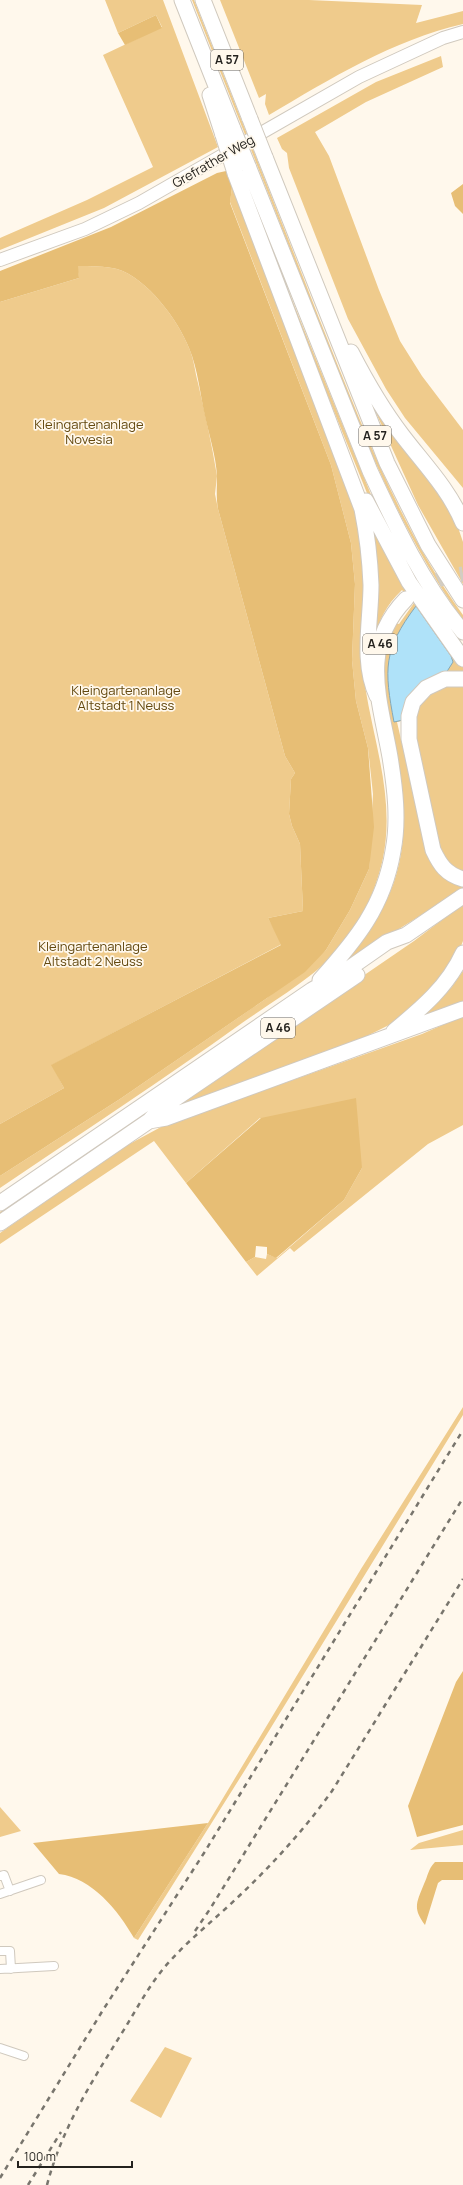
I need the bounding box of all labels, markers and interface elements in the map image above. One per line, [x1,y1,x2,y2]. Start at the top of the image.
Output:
road number: A 57 [211,50,243,70]
street label: Grefrather Weg [169,130,257,192]
park label: Kleingartenanlage Novesia [34,415,144,448]
road number: A 57 [359,426,391,446]
road number: A 46 [363,634,397,654]
park label: Kleingartenanlage Altstadt 1 Neuss [71,681,181,714]
park label: Kleingartenanlage Altstadt 2 Neuss [38,937,148,970]
road number: A 46 [261,1018,295,1038]
scale bar [18,2143,132,2169]
text: 100 m [24,2148,56,2165]

